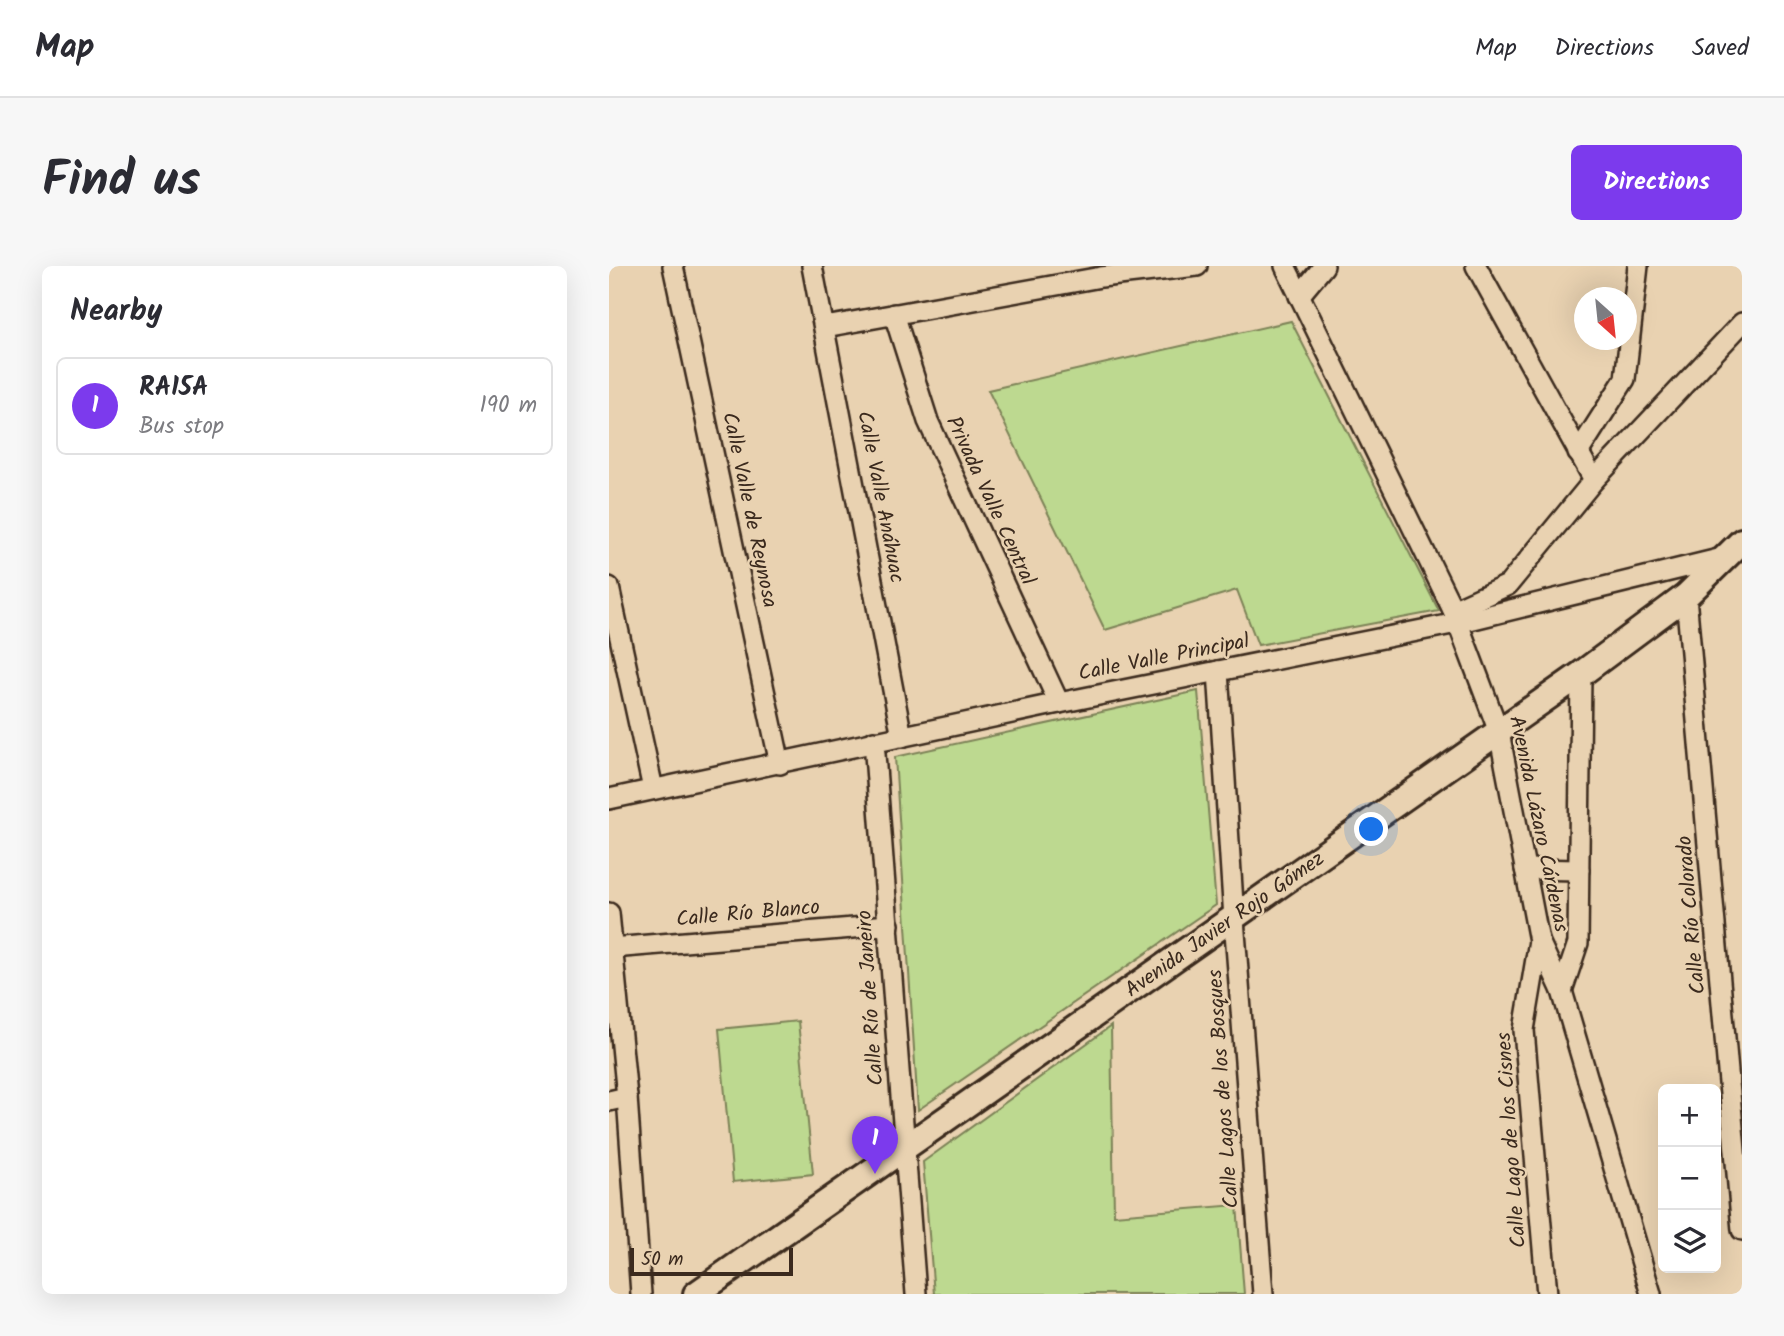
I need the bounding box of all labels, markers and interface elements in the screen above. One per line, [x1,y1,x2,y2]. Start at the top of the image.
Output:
text: Map [35,22,95,75]
text: Map [1475,29,1517,68]
text: Directions [1555,29,1654,68]
text: Saved [1692,29,1749,68]
text: Find us [42,143,200,221]
button: Directions [1571,145,1742,220]
north arrow [1574,287,1637,350]
text: Nearby [70,288,162,336]
text: RA15A [139,367,208,409]
text: 1 [92,388,98,424]
text: 190 m [480,388,537,424]
street label: Calle Valle Anáhuac [847,408,913,586]
text: Bus stop [139,409,224,445]
street label: Calle Valle de Reynosa [712,409,786,611]
street label: Privada Valle Central [936,411,1044,591]
street label: Calle Valle Principal [1076,625,1252,691]
street label: Avenida Lázaro Cárdenas [1499,713,1577,935]
your location [1354,812,1388,846]
street label: Calle Río Colorado [1669,834,1715,996]
street label: Avenida Javier Rojo Gómez [1118,843,1332,1007]
street label: Calle Río Blanco [675,891,821,937]
street label: Calle Río de Janeiro [848,909,894,1087]
street label: Calle Lagos de los Bosques [1199,968,1249,1210]
street label: Calle Lago de los Cisnes [1488,1031,1536,1249]
map controls [1658,1084,1721,1273]
button: + [1658,1084,1721,1147]
pin: 1 [852,1116,898,1174]
button: − [1658,1147,1721,1210]
button: layers [1658,1210,1721,1273]
scale bar [630,1245,793,1277]
text: 50 m [641,1245,683,1275]

